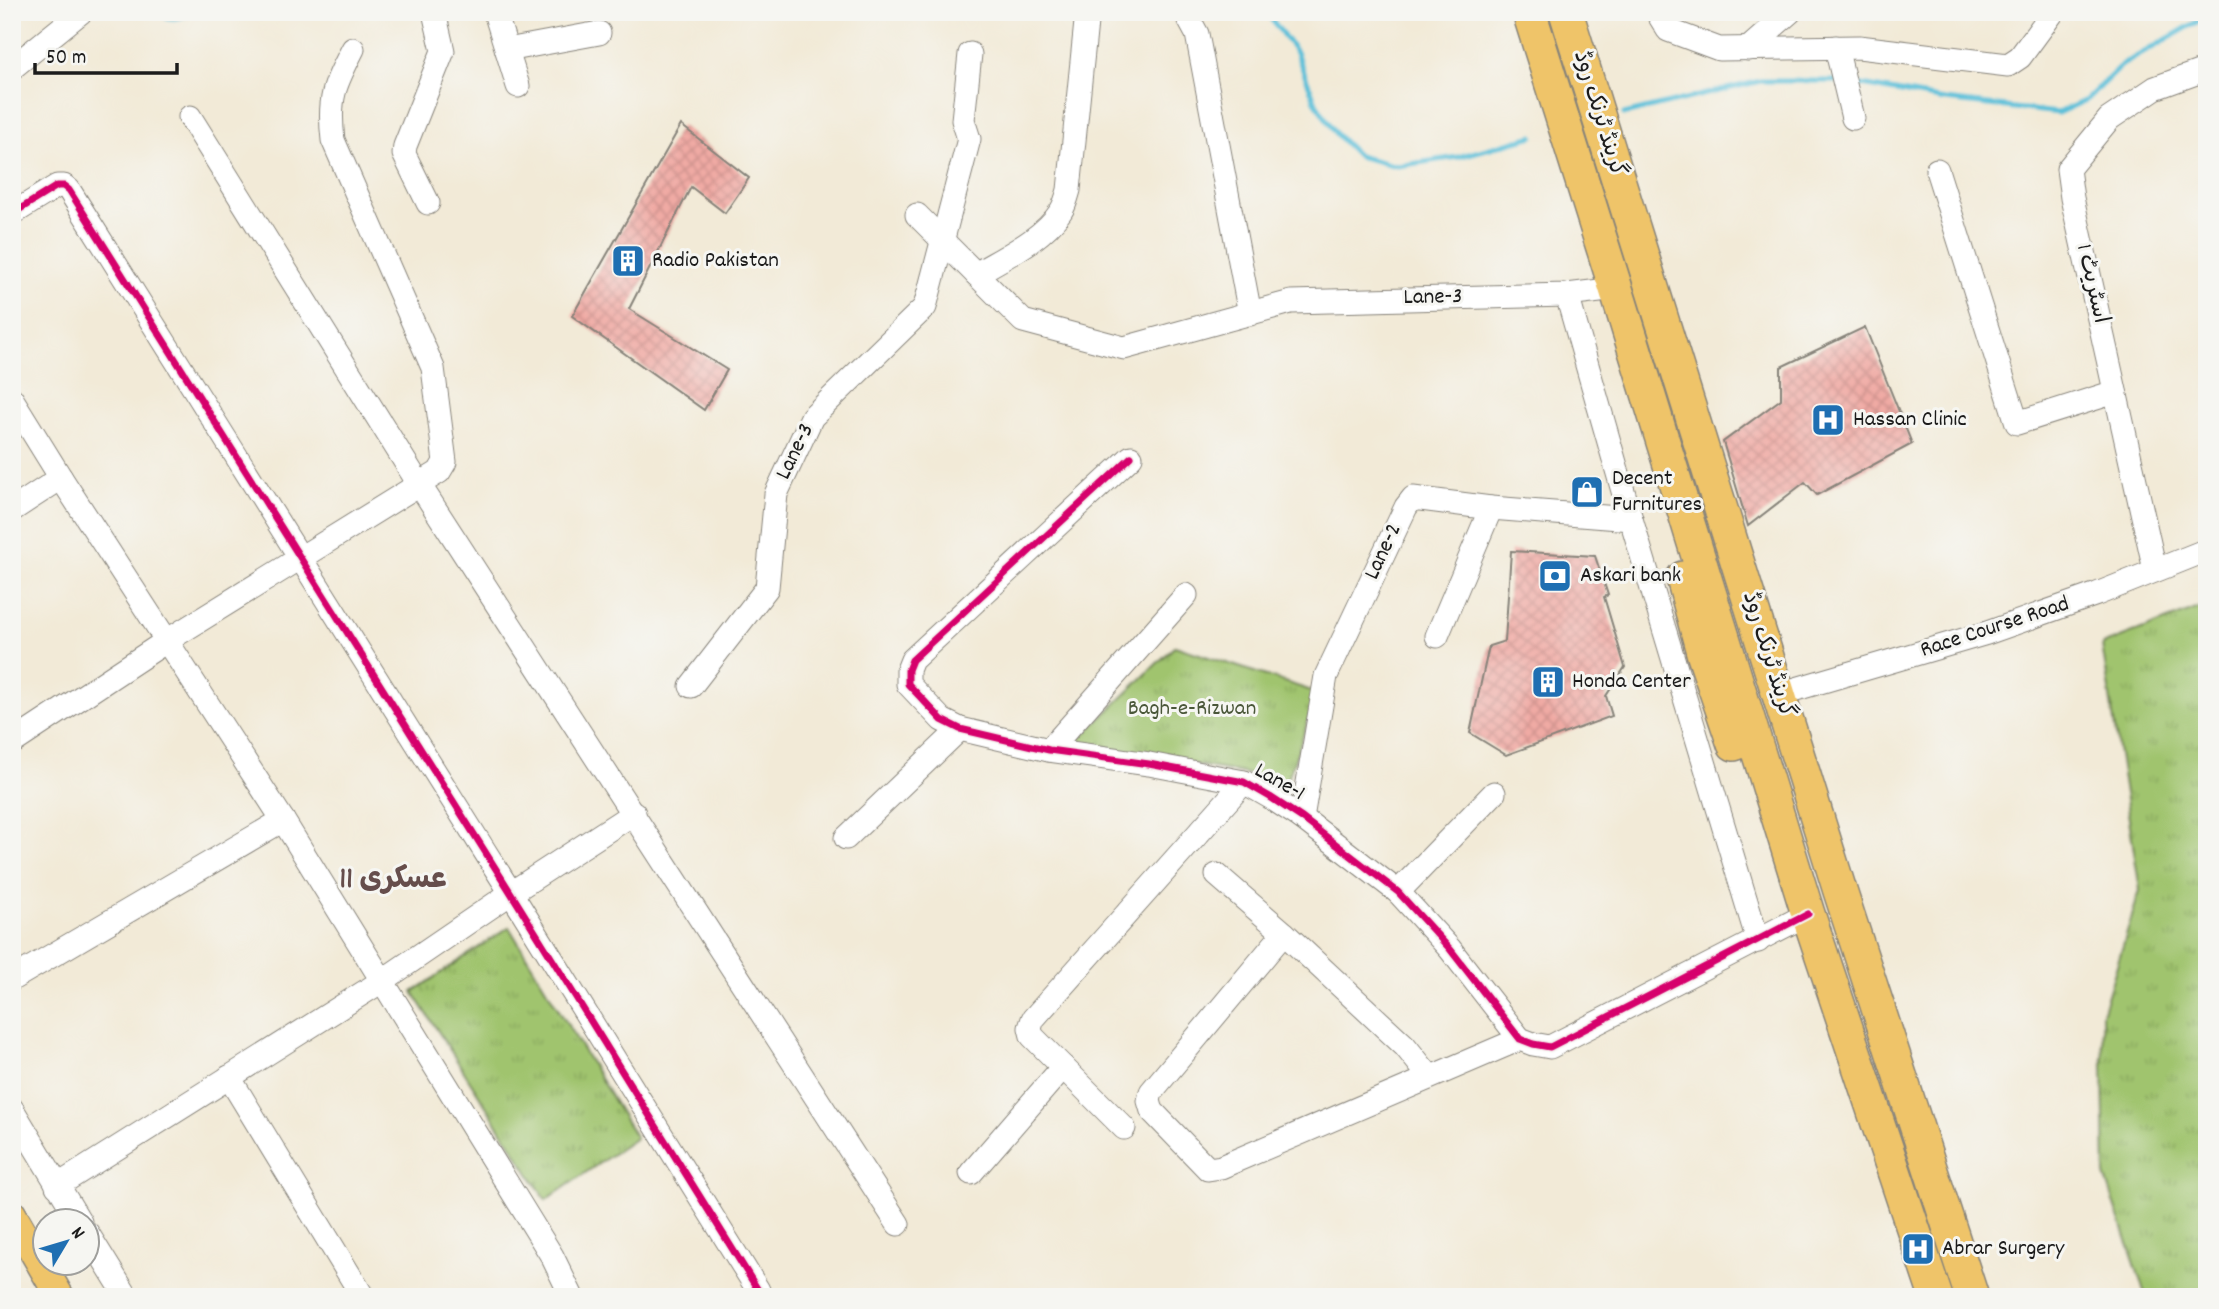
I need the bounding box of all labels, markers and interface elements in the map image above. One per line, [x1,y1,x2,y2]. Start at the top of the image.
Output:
scale bar [35,32,177,76]
text: 50 m [46,44,86,74]
street label: گرینڈ ٹرنک روڈ [1563,47,1633,181]
street label: اسٹریٹ 1 [2066,241,2116,327]
building icon: Radio Pakistan [609,242,647,280]
place label: Radio Pakistan [652,245,779,278]
street label: Lane-3 [1403,281,1463,315]
hospital icon: Hassan Clinic [1809,401,1847,439]
place label: Hassan Clinic [1853,404,1967,437]
street label: Lane-3 [768,418,824,486]
place label: Decent Furnitures [1612,463,1702,522]
shop icon: Decent Furnitures [1568,473,1606,511]
street label: Lane-2 [1357,518,1411,586]
bank icon: Askari bank [1536,557,1574,595]
place label: Askari bank [1580,560,1681,593]
street label: گرینڈ ٹرنک روڈ [1732,588,1802,722]
street label: Race Course Road [1916,588,2074,668]
building icon: Honda Center [1529,663,1567,701]
place label: Honda Center [1572,666,1691,699]
park label: Bagh-e-Rizwan [1128,693,1256,726]
street label: Lane-1 [1247,755,1311,811]
district label: عسکری 11 [340,860,446,903]
north arrow [32,1208,102,1278]
text: N [63,1222,90,1246]
hospital icon: Abrar Surgery [1899,1230,1937,1268]
place label: Abrar Surgery [1942,1233,2065,1266]

